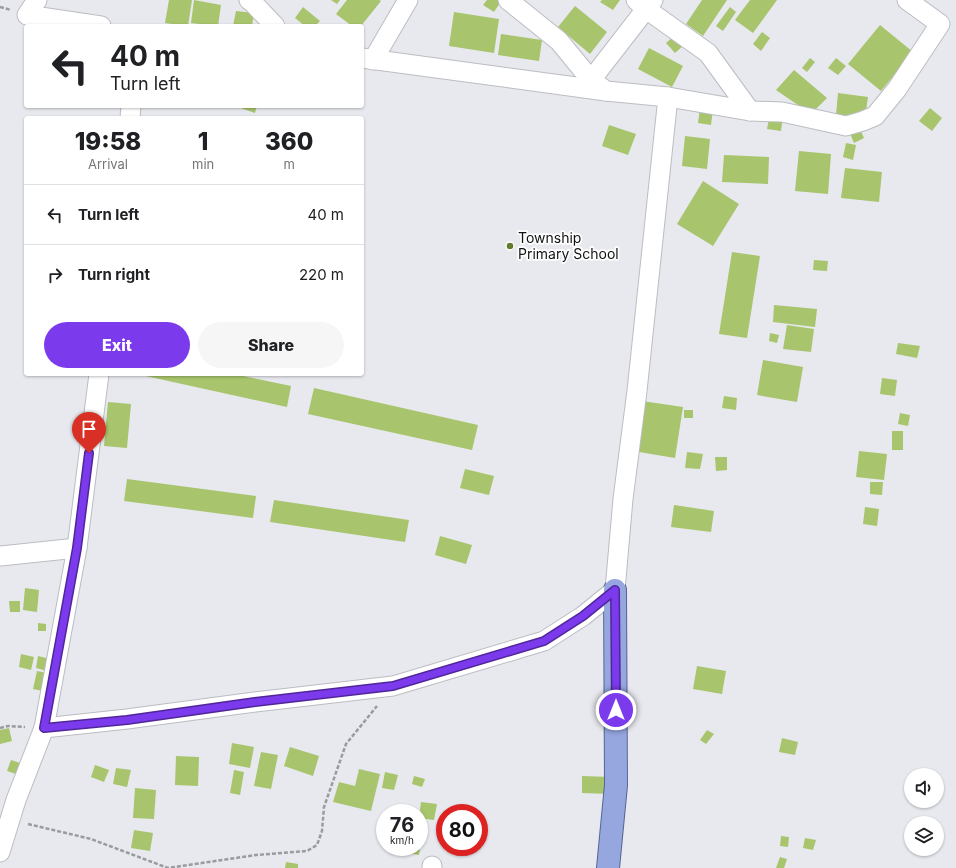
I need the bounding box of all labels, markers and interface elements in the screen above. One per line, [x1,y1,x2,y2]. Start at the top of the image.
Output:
text: 40 m [110,39,180,73]
icon: left [44,40,96,92]
text: Turn left [110,73,180,94]
text: 19:58 [75,127,141,156]
text: 1 [198,127,208,156]
text: 360 [265,127,313,156]
text: Arrival [88,156,128,172]
text: min [192,156,214,172]
text: m [283,156,295,172]
icon: left [44,204,66,226]
text: Turn left [78,205,139,224]
text: 40 m [307,205,344,224]
place label: Township Primary School [518,229,619,262]
marker: Township Primary School [505,241,515,251]
icon: right [44,264,66,286]
text: Turn right [78,265,150,284]
text: 220 m [299,265,344,284]
button: Exit [44,322,190,368]
button: Share [198,322,344,368]
pin [72,412,106,453]
icon: arrive [78,418,100,440]
position arrow [595,689,637,731]
map controls [904,768,944,856]
button: sound [904,768,944,808]
speed limit sign: 80 [436,804,488,856]
text: 76 [390,813,414,837]
button: layers [904,816,944,856]
text: km/h [390,834,414,846]

